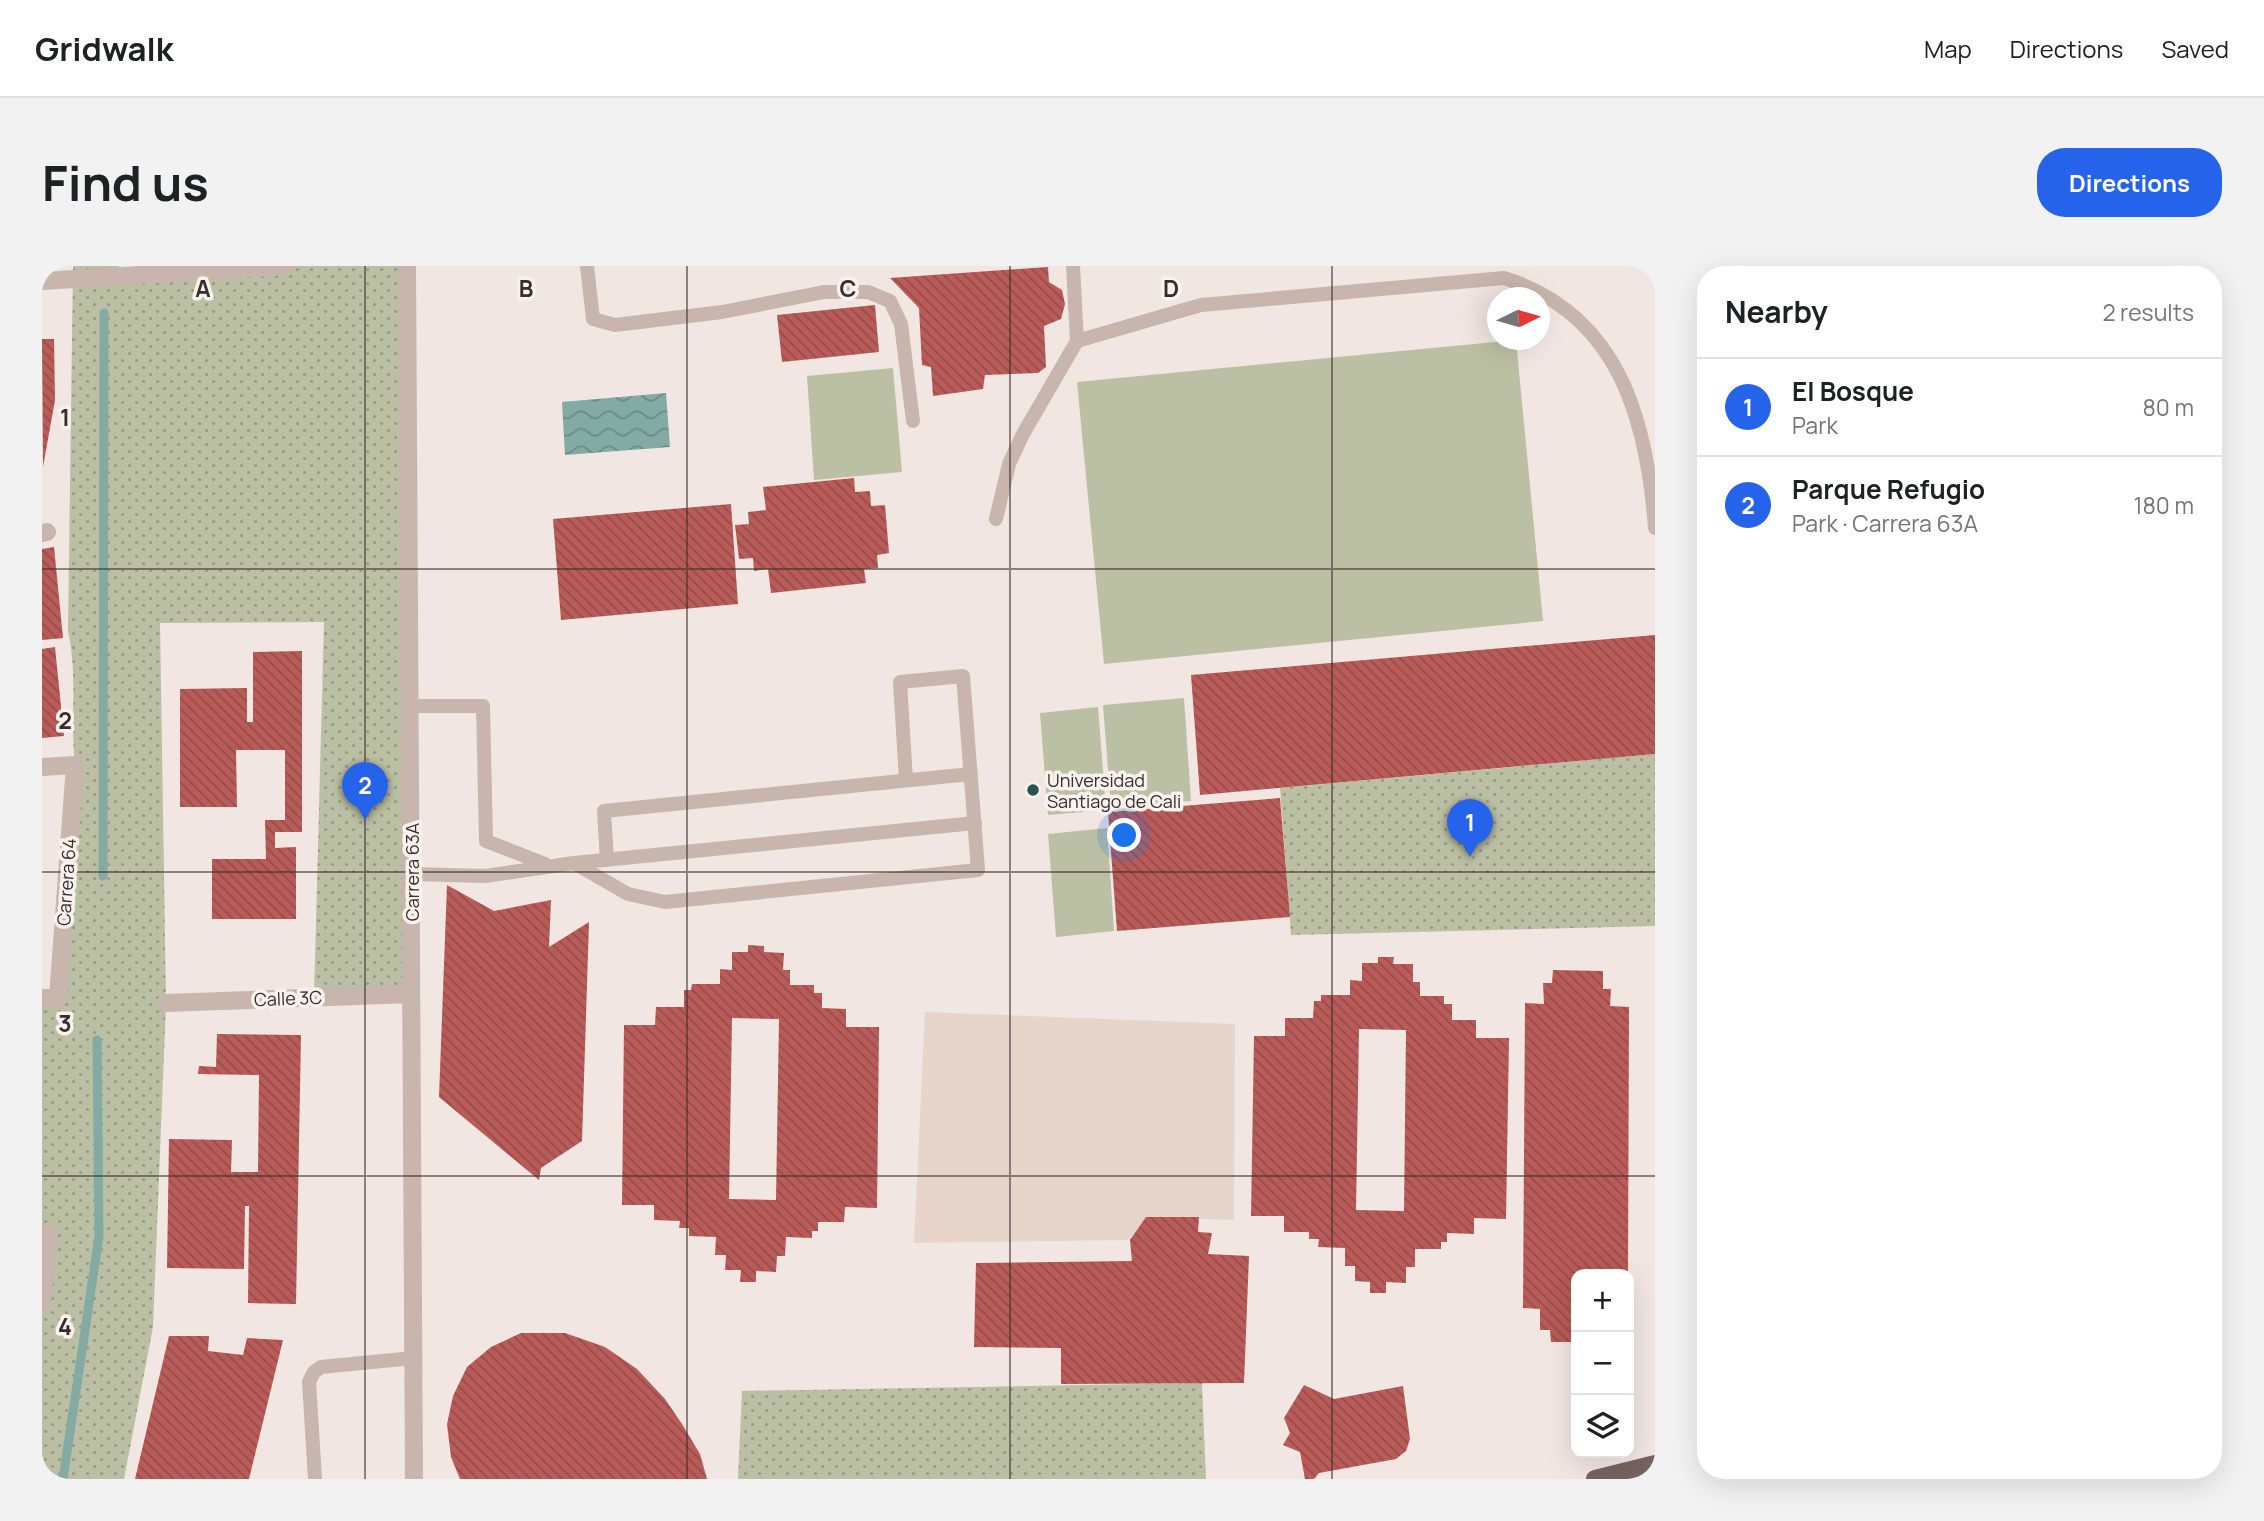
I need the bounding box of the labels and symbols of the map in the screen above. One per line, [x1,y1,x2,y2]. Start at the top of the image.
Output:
text: A [195,272,211,304]
text: B [519,272,533,304]
text: C [840,272,857,304]
text: D [1163,272,1179,304]
north arrow [1487,287,1550,350]
text: 1 [60,401,70,433]
text: 2 [58,704,72,736]
pin: 2 [342,762,388,820]
place label: Universidad Santiago de Cali [1047,768,1181,813]
marker: Universidad Santiago de Cali [1025,782,1041,798]
pin: 1 [1447,799,1493,857]
your location [1107,818,1141,852]
street label: Carrera 63A [400,822,424,921]
street label: Carrera 64 [51,837,81,927]
street label: Calle 3C [253,985,323,1011]
text: 3 [58,1007,72,1039]
text: 4 [58,1310,72,1342]

